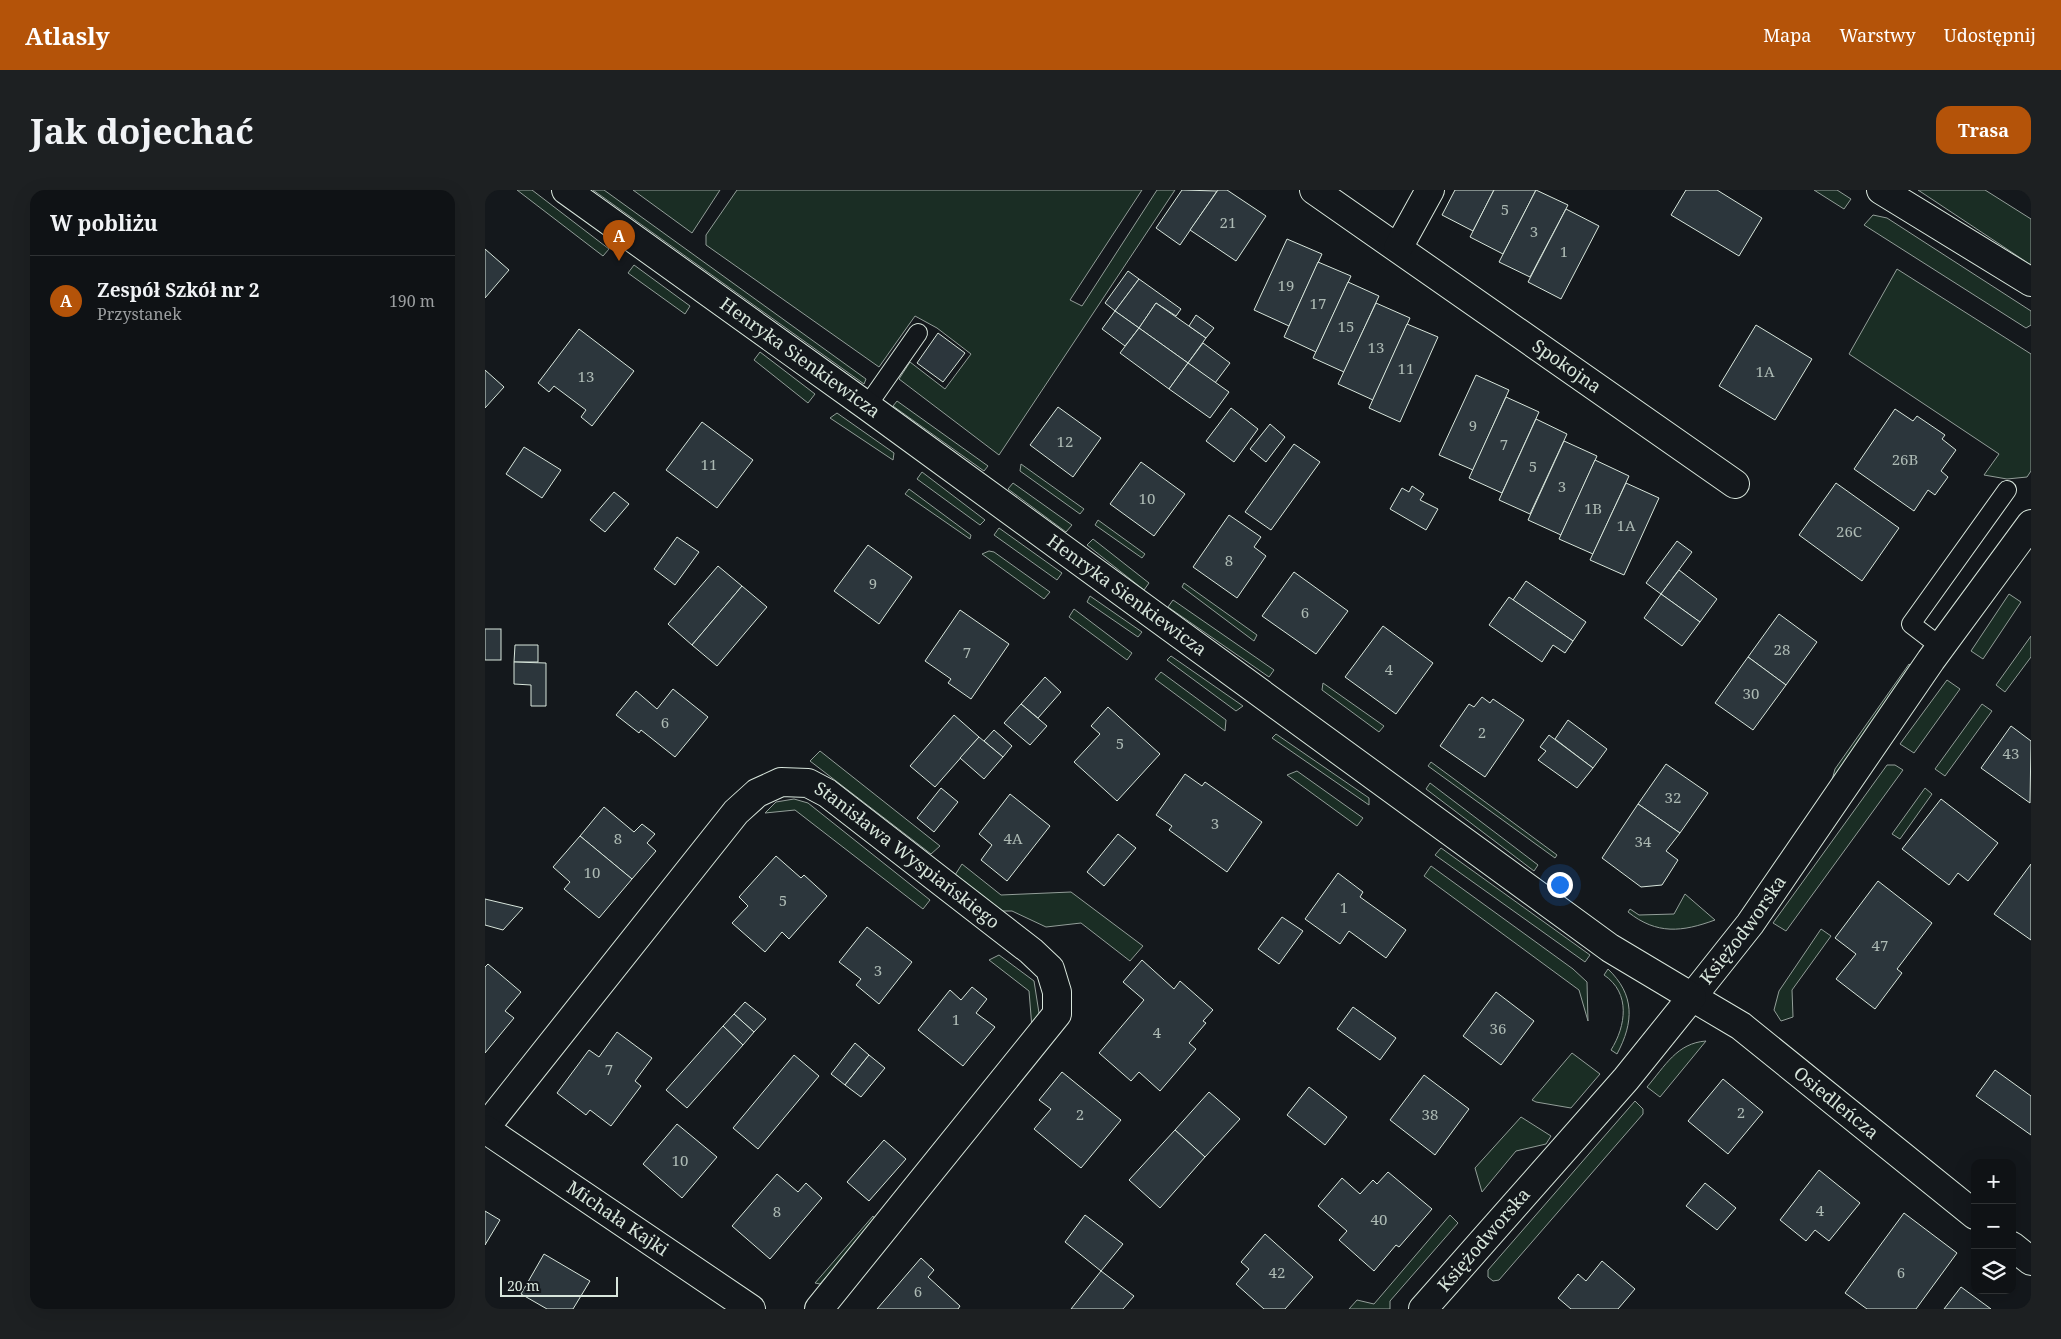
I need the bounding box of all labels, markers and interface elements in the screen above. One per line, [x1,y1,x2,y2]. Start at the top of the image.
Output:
text: Atlasly [25,19,110,52]
text: Mapa [1763,23,1811,47]
text: Warstwy [1839,23,1916,47]
text: Udostępnij [1944,23,2036,47]
button: Trasa [1936,106,2031,154]
text: Jak dojechać [30,107,254,154]
house number: 5 [1501,199,1509,219]
text: W pobliżu [50,209,158,237]
house number: 21 [1220,212,1236,232]
pin: A [603,220,635,261]
house number: 3 [1530,221,1538,241]
house number: 1 [1560,241,1568,261]
house number: 19 [1278,275,1294,295]
text: Zespół Szkół nr 2 [97,277,260,303]
text: A [60,290,72,312]
text: 190 m [389,290,435,312]
street label: Henryka Sienkiewicza [716,291,886,423]
house number: 17 [1310,293,1326,313]
text: Przystanek [97,303,182,325]
house number: 15 [1338,316,1354,336]
street label: Spokojna [1528,333,1606,398]
house number: 13 [1368,337,1384,357]
house number: 11 [1398,358,1414,378]
house number: 1A [1756,361,1775,381]
house number: 13 [578,366,594,386]
house number: 9 [1469,415,1477,435]
house number: 12 [1057,431,1073,451]
house number: 7 [1500,434,1508,454]
house number: 26B [1892,449,1918,469]
house number: 11 [701,454,717,474]
house number: 5 [1529,456,1537,476]
house number: 3 [1558,476,1566,496]
house number: 10 [1139,488,1155,508]
house number: 1B [1584,498,1602,518]
house number: 1A [1617,515,1636,535]
house number: 26C [1836,521,1862,541]
street label: Henryka Sienkiewicza [1043,528,1212,661]
house number: 8 [1225,550,1233,570]
house number: 9 [869,573,877,593]
house number: 6 [1301,602,1309,622]
house number: 28 [1774,639,1790,659]
house number: 7 [963,642,971,662]
house number: 4 [1385,659,1394,679]
house number: 30 [1743,683,1759,703]
house number: 6 [661,712,669,732]
house number: 2 [1478,722,1486,742]
house number: 5 [1116,733,1124,753]
house number: 43 [2003,743,2019,763]
street label: Stanisława Wyspiańskiego [811,776,1005,934]
house number: 32 [1665,787,1681,807]
house number: 3 [1211,813,1219,833]
house number: 8 [614,828,622,848]
house number: 4A [1004,828,1023,848]
house number: 34 [1635,831,1652,851]
house number: 10 [584,862,600,882]
street label: Księżodworska [1694,870,1791,989]
your location [1547,872,1573,898]
house number: 5 [779,890,787,910]
house number: 1 [1340,897,1348,917]
house number: 47 [1872,935,1888,955]
house number: 3 [874,960,882,980]
house number: 1 [952,1009,960,1029]
house number: 36 [1490,1018,1506,1038]
house number: 4 [1153,1022,1162,1042]
house number: 7 [605,1059,613,1079]
street label: Osiedleńcza [1789,1061,1884,1144]
house number: 2 [1737,1102,1745,1122]
house number: 2 [1076,1104,1084,1124]
house number: 38 [1422,1104,1438,1124]
house number: 10 [672,1150,688,1170]
map controls [1971,1159,2016,1294]
button: + [1971,1159,2016,1204]
street label: Michała Kajki [562,1175,674,1261]
street label: Księżodworska [1432,1182,1535,1296]
house number: 4 [1816,1200,1825,1220]
house number: 8 [773,1201,781,1221]
button: − [1971,1204,2016,1249]
house number: 40 [1371,1209,1387,1229]
button: layers [1971,1249,2016,1294]
house number: 42 [1269,1262,1285,1282]
house number: 6 [1897,1262,1905,1282]
scale bar [500,1274,617,1297]
text: 20 m [507,1276,540,1295]
house number: 6 [914,1281,922,1301]

